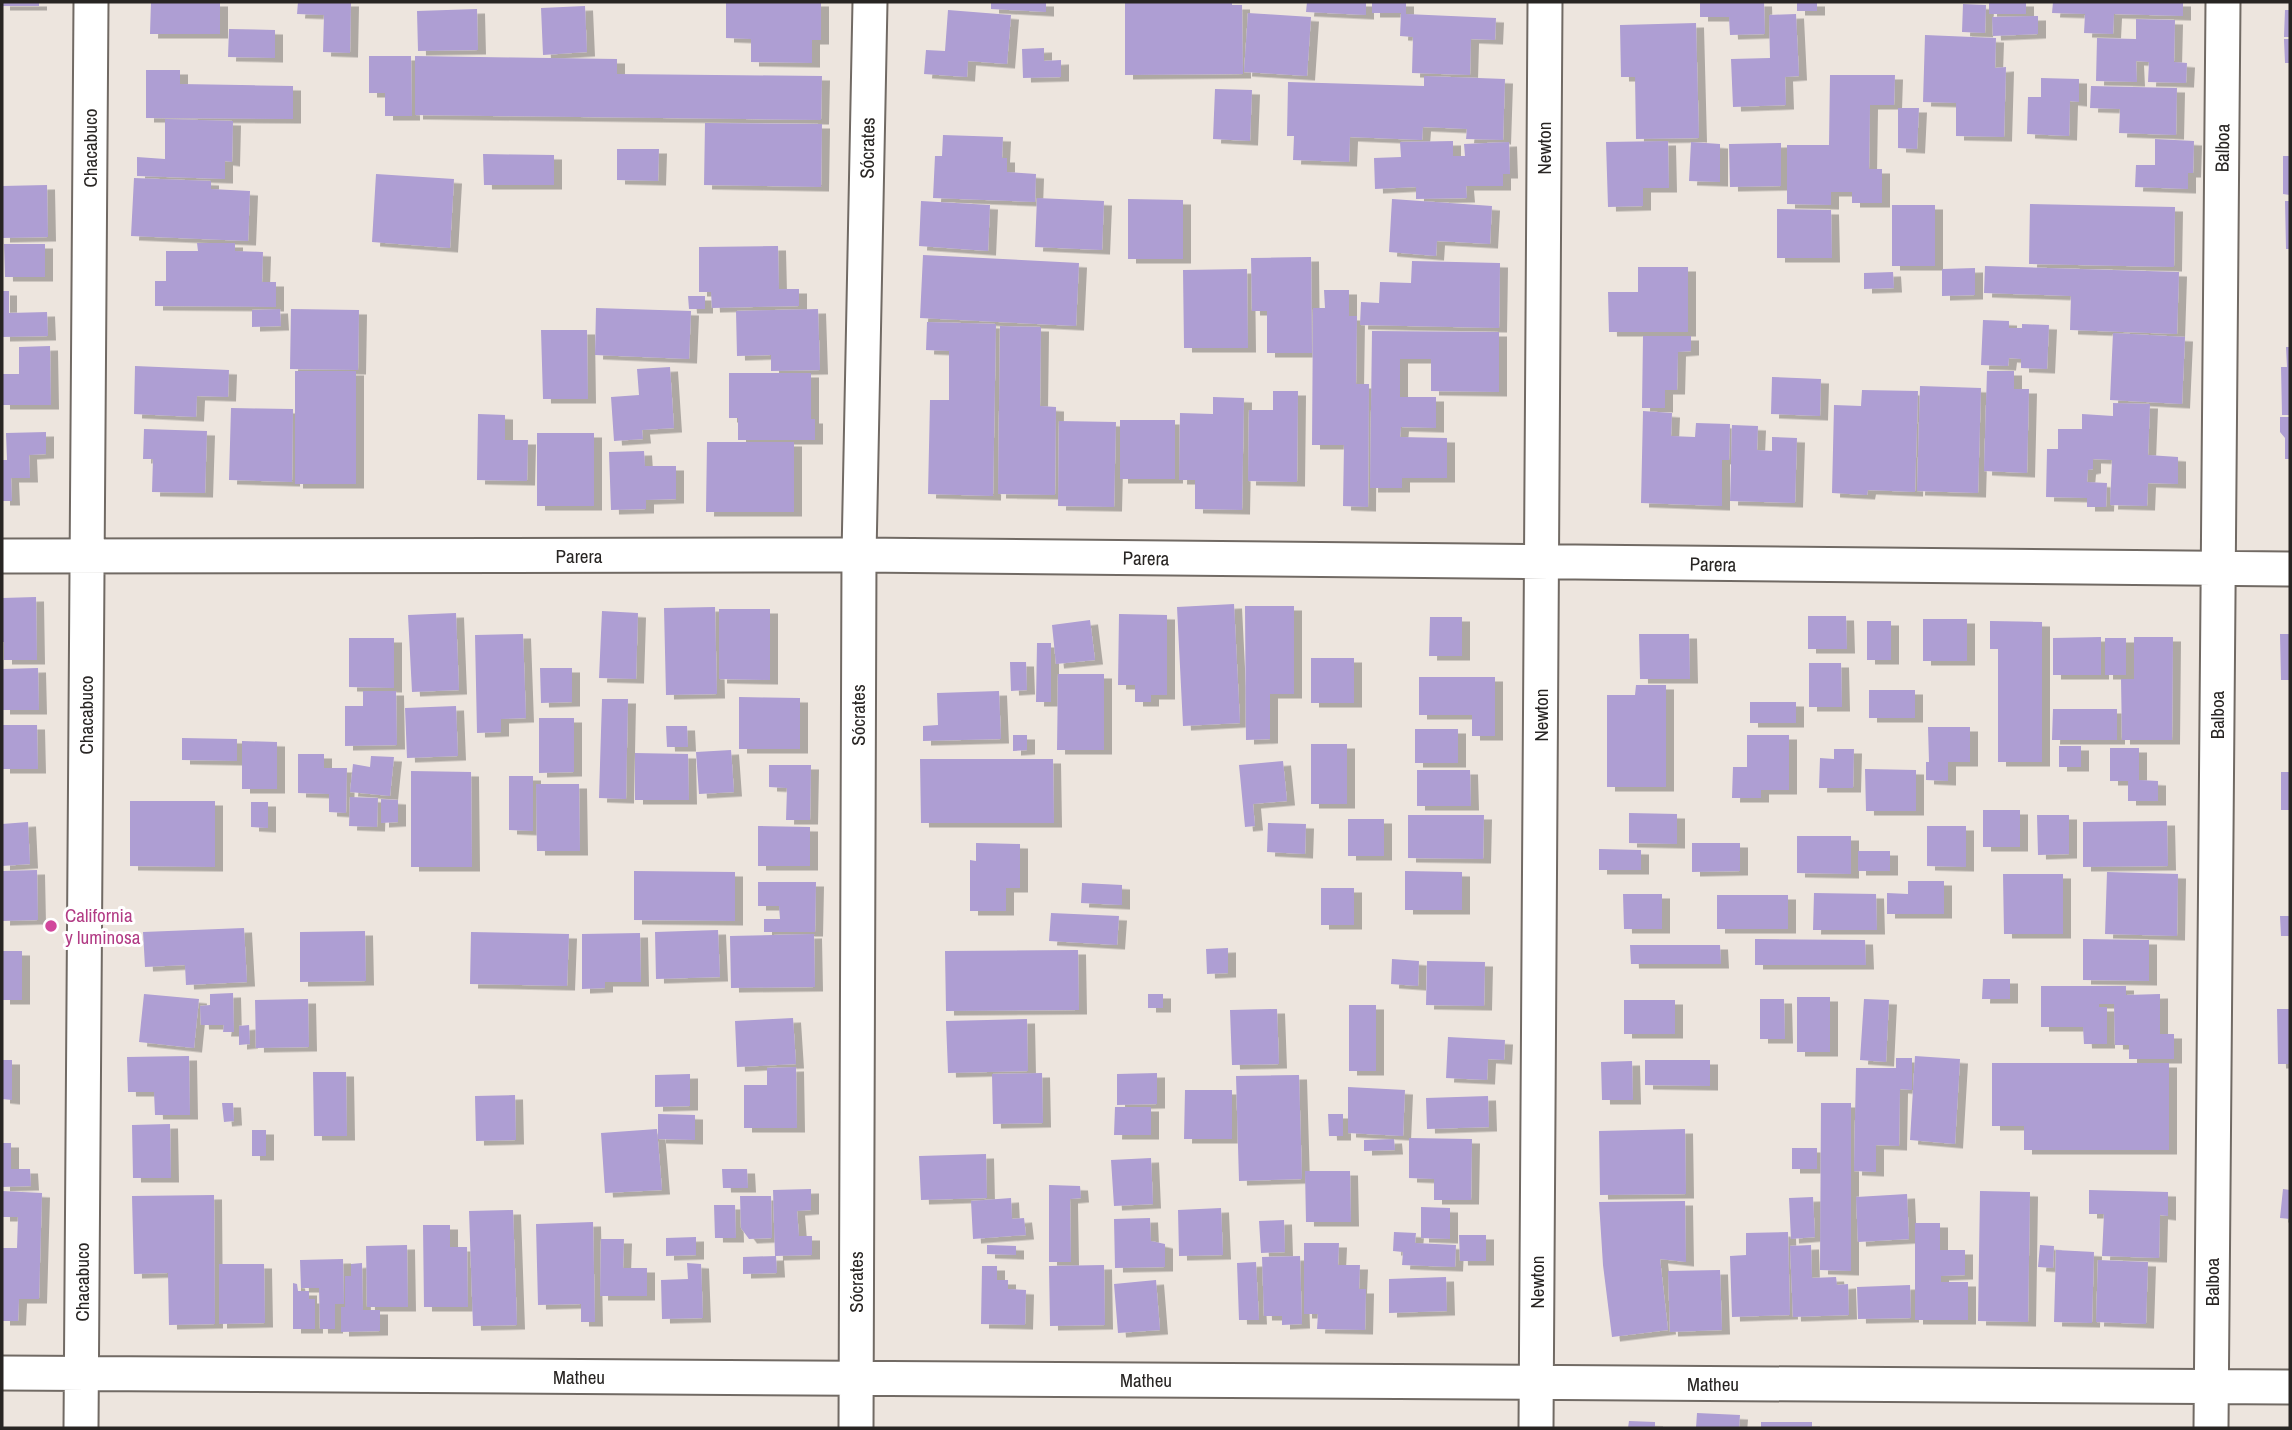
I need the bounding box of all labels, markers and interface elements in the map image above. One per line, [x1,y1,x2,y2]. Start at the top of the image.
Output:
street label: Chacabuco [77,109,103,187]
street label: Sócrates [853,117,881,179]
street label: Newton [1531,122,1557,174]
street label: Balboa [2209,123,2235,172]
street label: Parera [556,543,603,569]
street label: Parera [1122,545,1170,571]
street label: Parera [1689,551,1737,577]
street label: Chacabuco [73,676,99,754]
street label: Sócrates [845,684,871,746]
street label: Newton [1528,689,1554,741]
street label: Balboa [2204,690,2230,739]
place label: California y luminosa [65,902,141,950]
marker: California y luminosa [43,918,59,934]
street label: Chacabuco [69,1243,95,1321]
street label: Sócrates [843,1251,869,1313]
street label: Newton [1524,1256,1550,1308]
street label: Balboa [2199,1257,2225,1306]
street label: Matheu [553,1364,605,1390]
street label: Matheu [1120,1367,1172,1393]
street label: Matheu [1687,1371,1739,1397]

